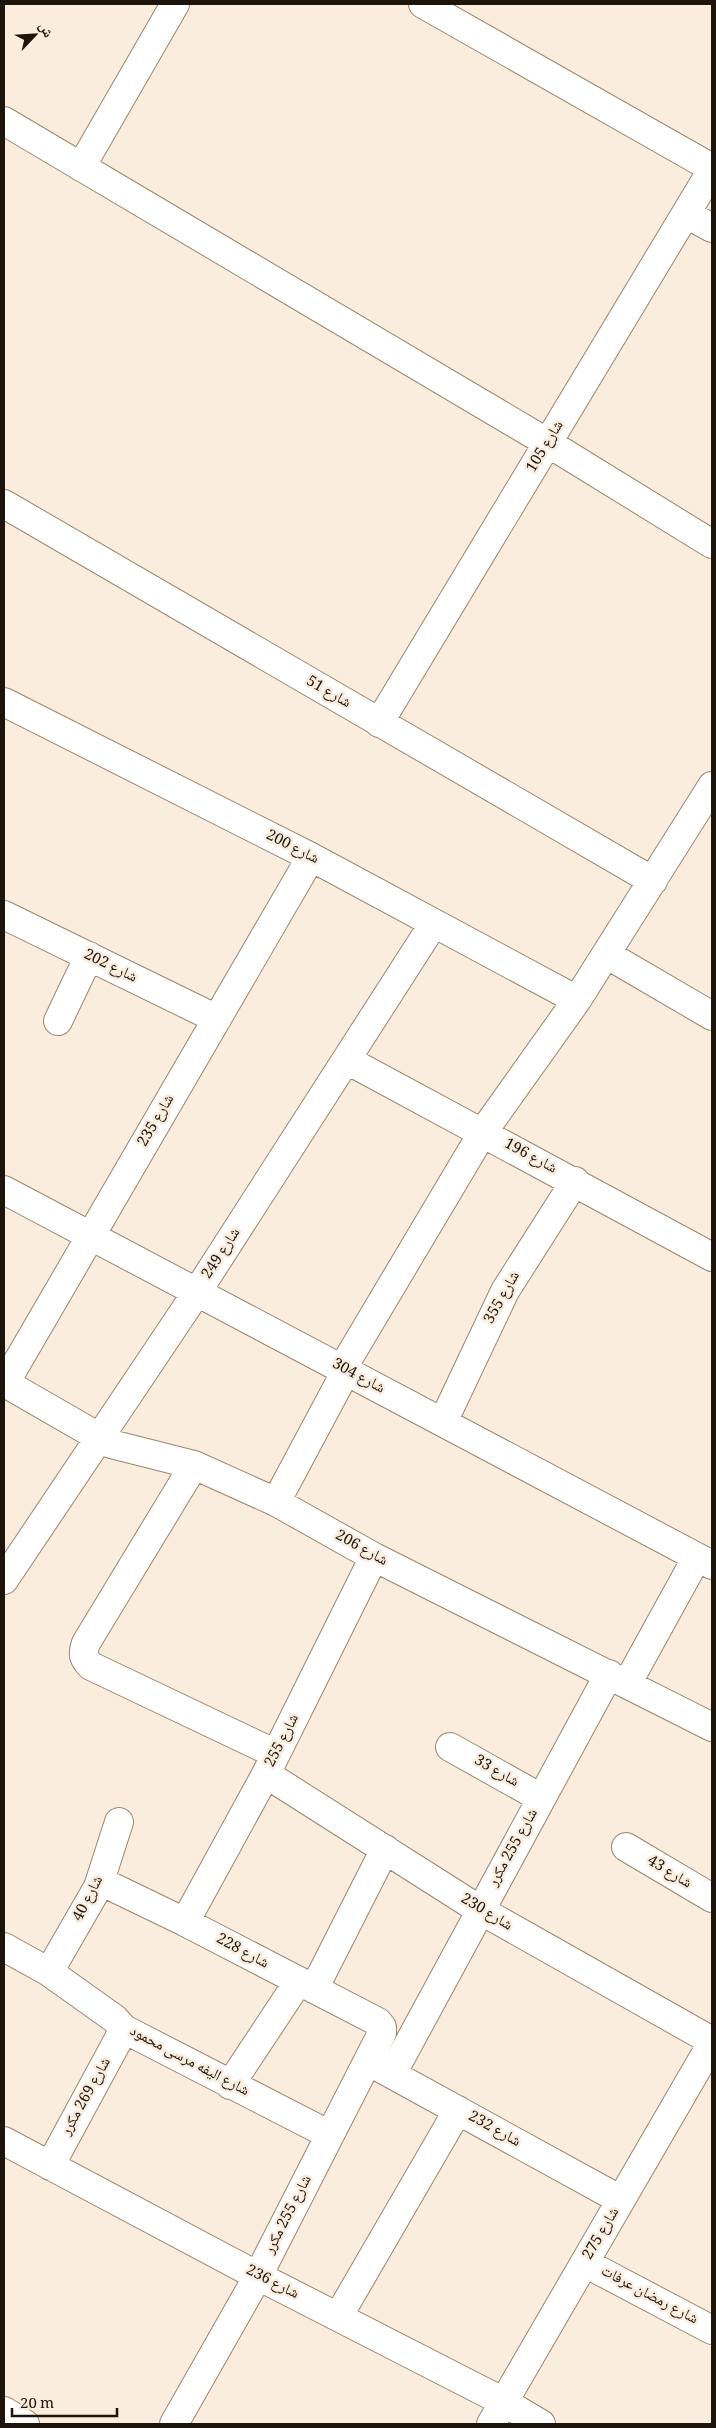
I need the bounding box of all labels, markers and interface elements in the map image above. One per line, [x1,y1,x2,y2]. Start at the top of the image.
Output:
north arrow [10,10,60,60]
text: ش [31,19,59,42]
street label: شارع 105 [520,416,572,478]
street label: شارع 51 [300,670,356,716]
street label: شارع 200 [261,823,323,873]
street label: شارع 202 [79,943,141,991]
street label: شارع 235 [131,1090,183,1152]
street label: شارع 196 [499,1132,561,1182]
street label: شارع 249 [196,1223,248,1285]
street label: شارع 355 [478,1267,528,1329]
street label: شارع 304 [327,1352,389,1402]
street label: شارع 206 [330,1524,392,1574]
street label: شارع 255 [258,1710,308,1772]
street label: شارع 33 [468,1749,524,1795]
street label: شارع 255 مكرر [481,1804,546,1893]
street label: شارع 43 [641,1849,697,1897]
street label: شارع 40 [66,1871,112,1927]
street label: شارع 230 [455,1887,517,1939]
street label: شارع 228 [211,1927,273,1977]
street label: شارع اليفه مرسى محمود [124,2019,254,2105]
street label: شارع 269 مكرر [54,2053,119,2142]
street label: شارع 232 [463,2105,525,2155]
street label: شارع 255 مكرر [257,2171,320,2260]
street label: شارع 275 [576,2203,628,2265]
street label: شارع 236 [241,2258,303,2308]
street label: شارع رمضان عرفات [596,2259,703,2333]
scale bar [12,2386,118,2418]
text: 20 m [20,2392,54,2418]

